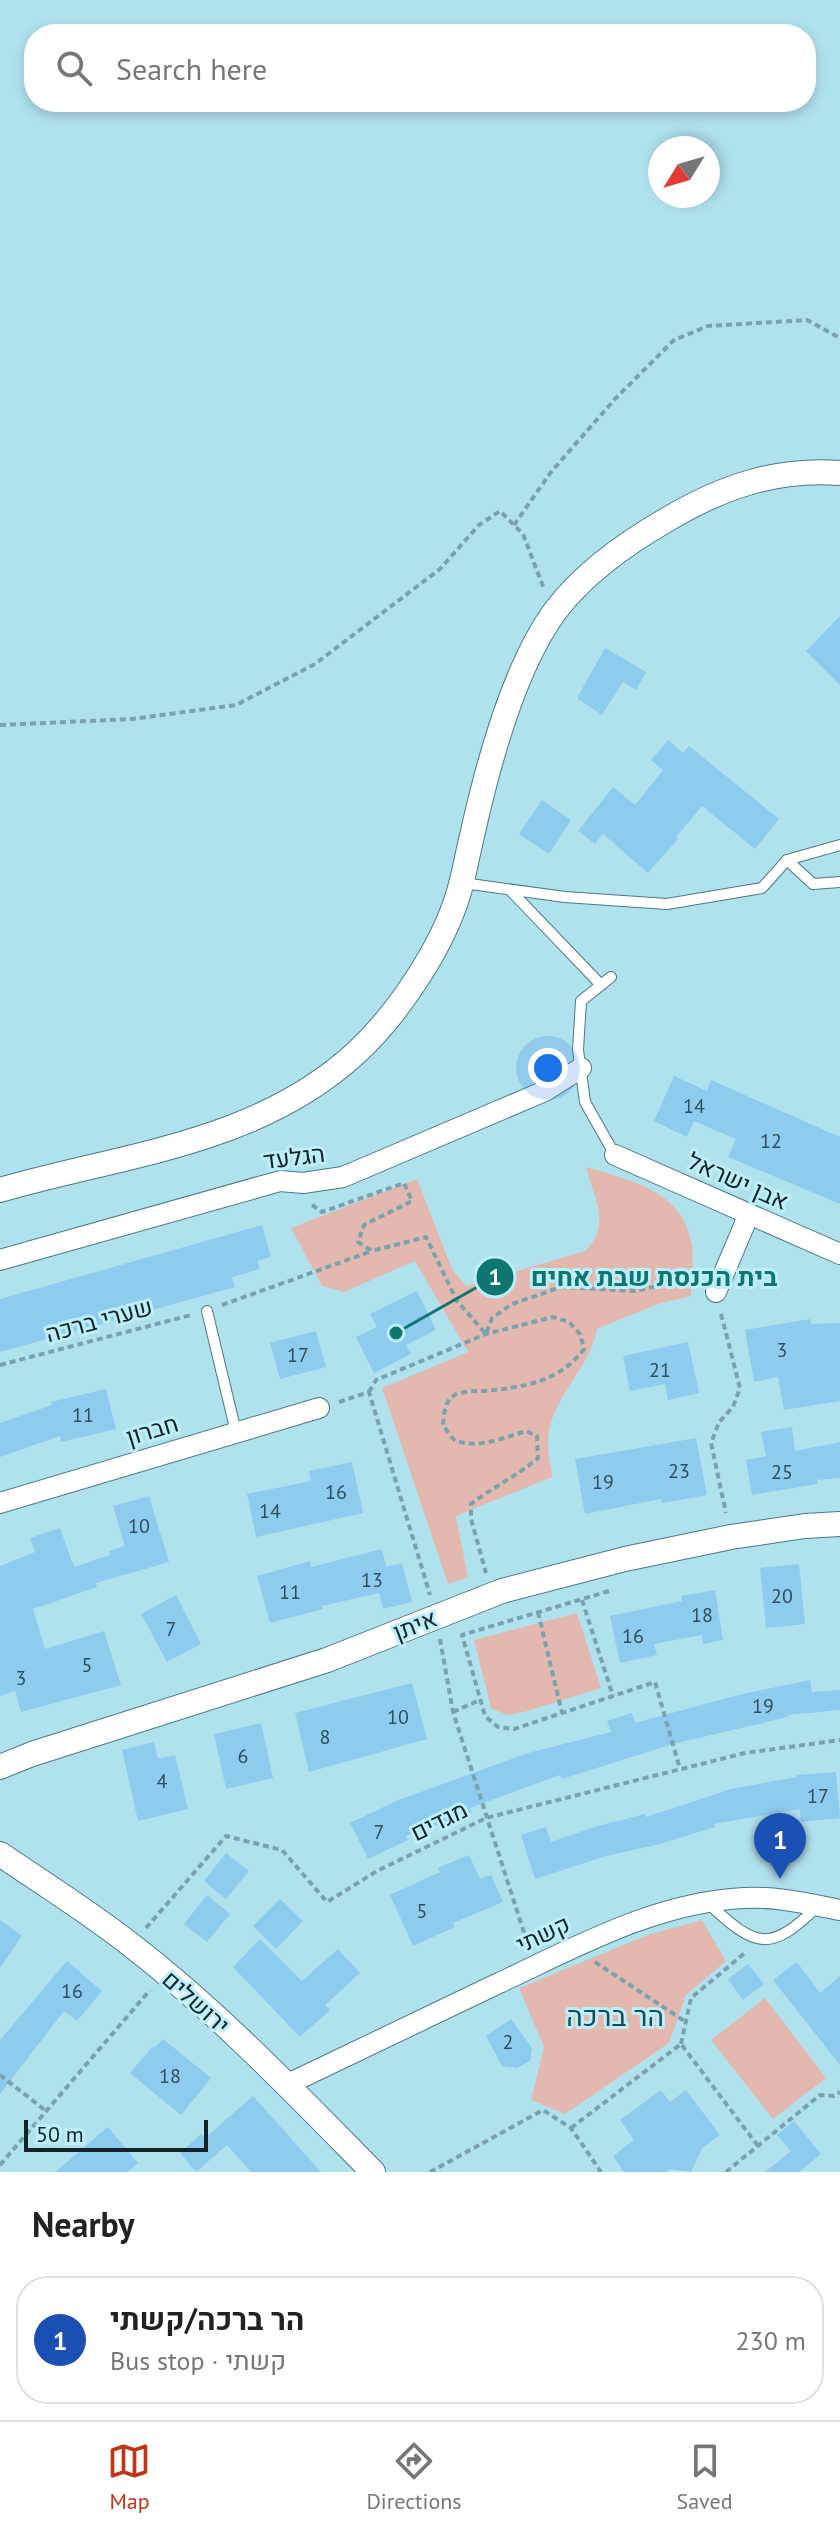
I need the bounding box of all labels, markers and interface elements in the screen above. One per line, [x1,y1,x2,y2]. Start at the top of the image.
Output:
search box [24,24,816,112]
icon: search [52,46,96,90]
text: Search here [116,49,267,88]
north arrow [648,136,720,208]
your location [528,1048,568,1088]
house number: 14 [683,1093,705,1119]
house number: 12 [760,1128,782,1154]
street label: הגלעד [261,1138,327,1176]
street label: אבן ישראל [683,1145,793,1217]
callout: בית הכנסת שבת אחים [475,1252,793,1302]
text: בית הכנסת שבת אחים [531,1260,777,1293]
text: 1 [488,1261,502,1292]
street label: שערי ברכה [42,1291,156,1349]
house number: 3 [777,1337,787,1363]
house number: 17 [287,1342,309,1368]
house number: 21 [649,1357,671,1383]
house number: 11 [72,1402,94,1428]
street label: חברון [122,1407,182,1453]
house number: 23 [668,1458,690,1484]
house number: 25 [771,1459,793,1485]
house number: 19 [592,1469,614,1495]
house number: 16 [325,1479,347,1505]
house number: 14 [259,1498,281,1524]
house number: 10 [128,1513,150,1539]
house number: 13 [361,1567,383,1593]
house number: 11 [279,1579,301,1605]
house number: 20 [771,1583,793,1609]
house number: 18 [691,1602,713,1628]
street label: איתן [389,1603,441,1647]
house number: 7 [166,1616,176,1642]
house number: 16 [622,1623,644,1649]
house number: 5 [82,1652,92,1678]
house number: 3 [16,1665,26,1691]
house number: 19 [752,1693,774,1719]
house number: 10 [387,1704,409,1730]
house number: 8 [320,1724,330,1750]
house number: 6 [238,1743,248,1769]
house number: 4 [157,1768,168,1794]
house number: 17 [807,1783,829,1809]
street label: מגדים [405,1794,473,1848]
pin: 1 [754,1813,806,1879]
house number: 7 [374,1819,384,1845]
house number: 5 [417,1898,427,1924]
street label: קשתי [511,1908,575,1960]
street label: ירושלים [156,1964,236,2040]
house number: 16 [61,1978,83,2004]
district label: הר ברכה [566,1997,664,2034]
house number: 2 [503,2029,513,2055]
house number: 18 [159,2063,181,2089]
scale bar [24,2116,208,2152]
text: 50 m [36,2120,84,2148]
text: Nearby [32,2202,134,2246]
text: הר ברכה/קשתי [110,2299,304,2338]
text: 1 [53,2324,67,2357]
text: 230 m [735,2324,806,2357]
text: Bus stop · קשתי [110,2344,286,2377]
tab: Map [107,2439,151,2515]
tab: Directions [366,2439,462,2515]
tab: Saved [677,2439,732,2515]

